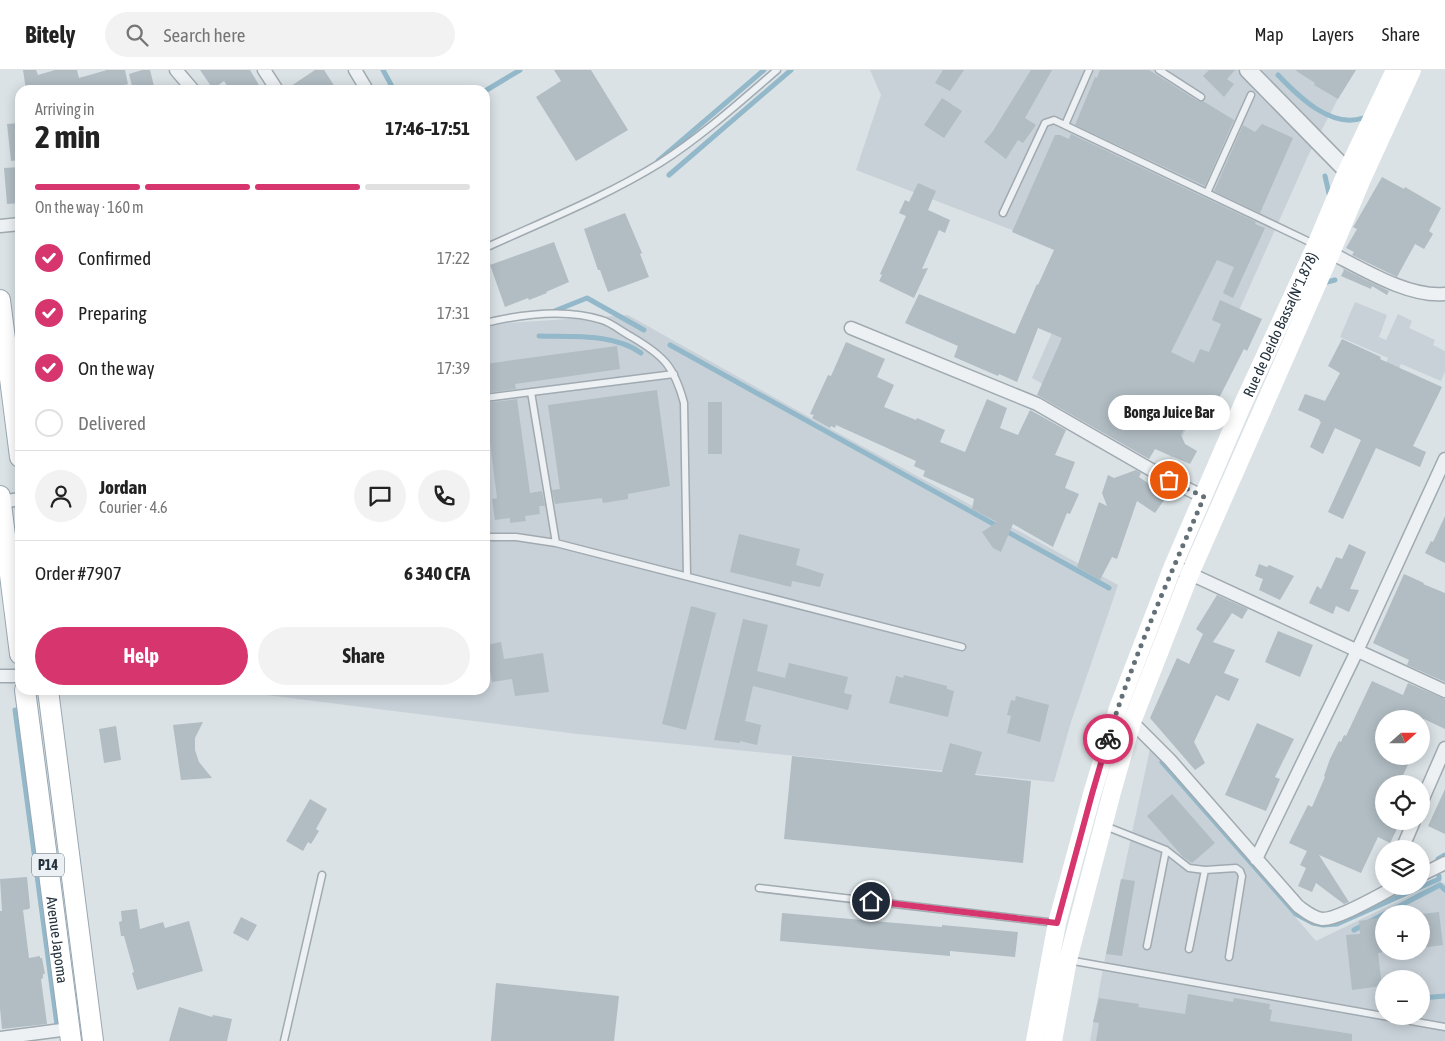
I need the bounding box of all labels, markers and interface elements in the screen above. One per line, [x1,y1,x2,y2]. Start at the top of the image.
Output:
search box [105,12,455,57]
text: Bitely [25,21,75,48]
icon: search [123,21,151,49]
text: Search here [163,24,245,46]
text: Map [1254,24,1283,45]
text: Layers [1311,24,1354,45]
text: Share [1382,24,1420,45]
text: Arriving in [35,100,95,118]
text: 17:46–17:51 [385,117,470,139]
text: 2 min [35,118,100,155]
text: On the way · 160 m [35,198,144,216]
icon: check [35,244,63,272]
text: Confirmed [78,247,151,269]
text: 17:22 [437,249,470,267]
street label: Rue de Deido Bassa(N°1.878) [1239,249,1320,399]
icon: check [35,299,63,327]
text: Preparing [78,302,147,324]
text: 17:31 [437,304,470,322]
icon: check [35,354,63,382]
text: On the way [78,357,155,379]
text: 17:39 [437,359,470,377]
callout: Bonga Juice Bar [1108,395,1230,430]
text: Bonga Juice Bar [1124,403,1214,421]
text: Delivered [78,412,146,434]
pin [1148,459,1190,501]
icon: bag [1155,466,1183,494]
button: person [35,470,87,522]
button: chat [354,470,406,522]
button: phone [418,470,470,522]
text: Jordan [99,476,147,498]
text: Courier · 4.6 [99,498,168,516]
text: Order #7907 [35,562,122,584]
text: 6 340 CFA [404,562,470,584]
button: Help [35,627,248,685]
button: Share [258,627,470,685]
north arrow [1375,710,1430,765]
map controls [1375,710,1430,1025]
courier [1083,714,1133,764]
icon: bike [1094,725,1122,753]
button: locate [1375,775,1430,830]
button: layers [1375,840,1430,895]
road number: P14 [32,854,64,876]
pin [850,880,892,922]
icon: home [857,887,885,915]
street label: Avenue Japoma [44,895,72,984]
button: + [1375,905,1430,960]
button: − [1375,970,1430,1025]

